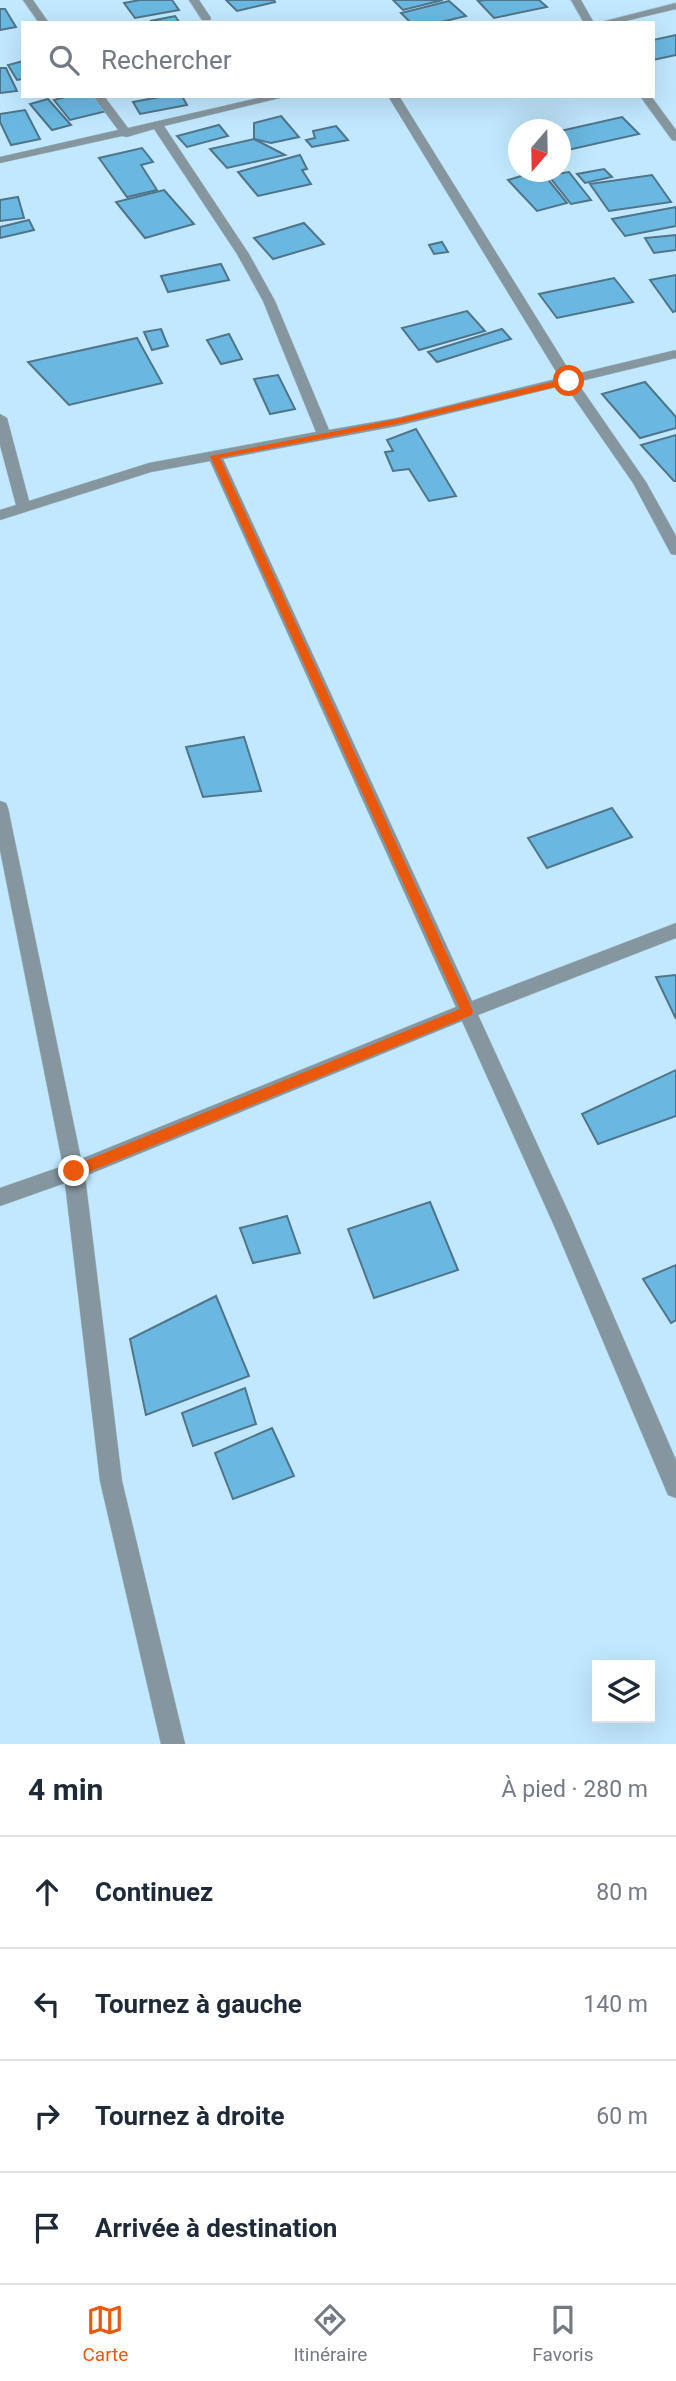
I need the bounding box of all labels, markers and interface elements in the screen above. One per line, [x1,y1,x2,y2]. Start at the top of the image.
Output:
search box [21,21,655,98]
icon: search [45,41,83,79]
text: Rechercher [101,45,232,75]
north arrow [508,119,571,182]
route start [553,365,584,396]
route end [58,1155,89,1186]
map controls [592,1660,655,1723]
button: layers [592,1660,655,1723]
text: 4 min [28,1772,103,1807]
text: À pied · 280 m [502,1776,648,1803]
icon: ahead [28,1873,66,1911]
text: Continuez [95,1877,213,1907]
text: 80 m [596,1879,648,1906]
icon: left [28,1985,66,2023]
text: Tournez à gauche [95,1989,302,2019]
text: 140 m [583,1991,648,2018]
icon: right [28,2097,66,2135]
text: Tournez à droite [95,2101,285,2131]
text: 60 m [596,2103,648,2130]
icon: arrive [28,2209,66,2247]
text: Arrivée à destination [95,2213,337,2243]
tab: Carte [83,2301,128,2366]
tab: Itinéraire [293,2301,367,2366]
tab: Favoris [532,2301,594,2366]

